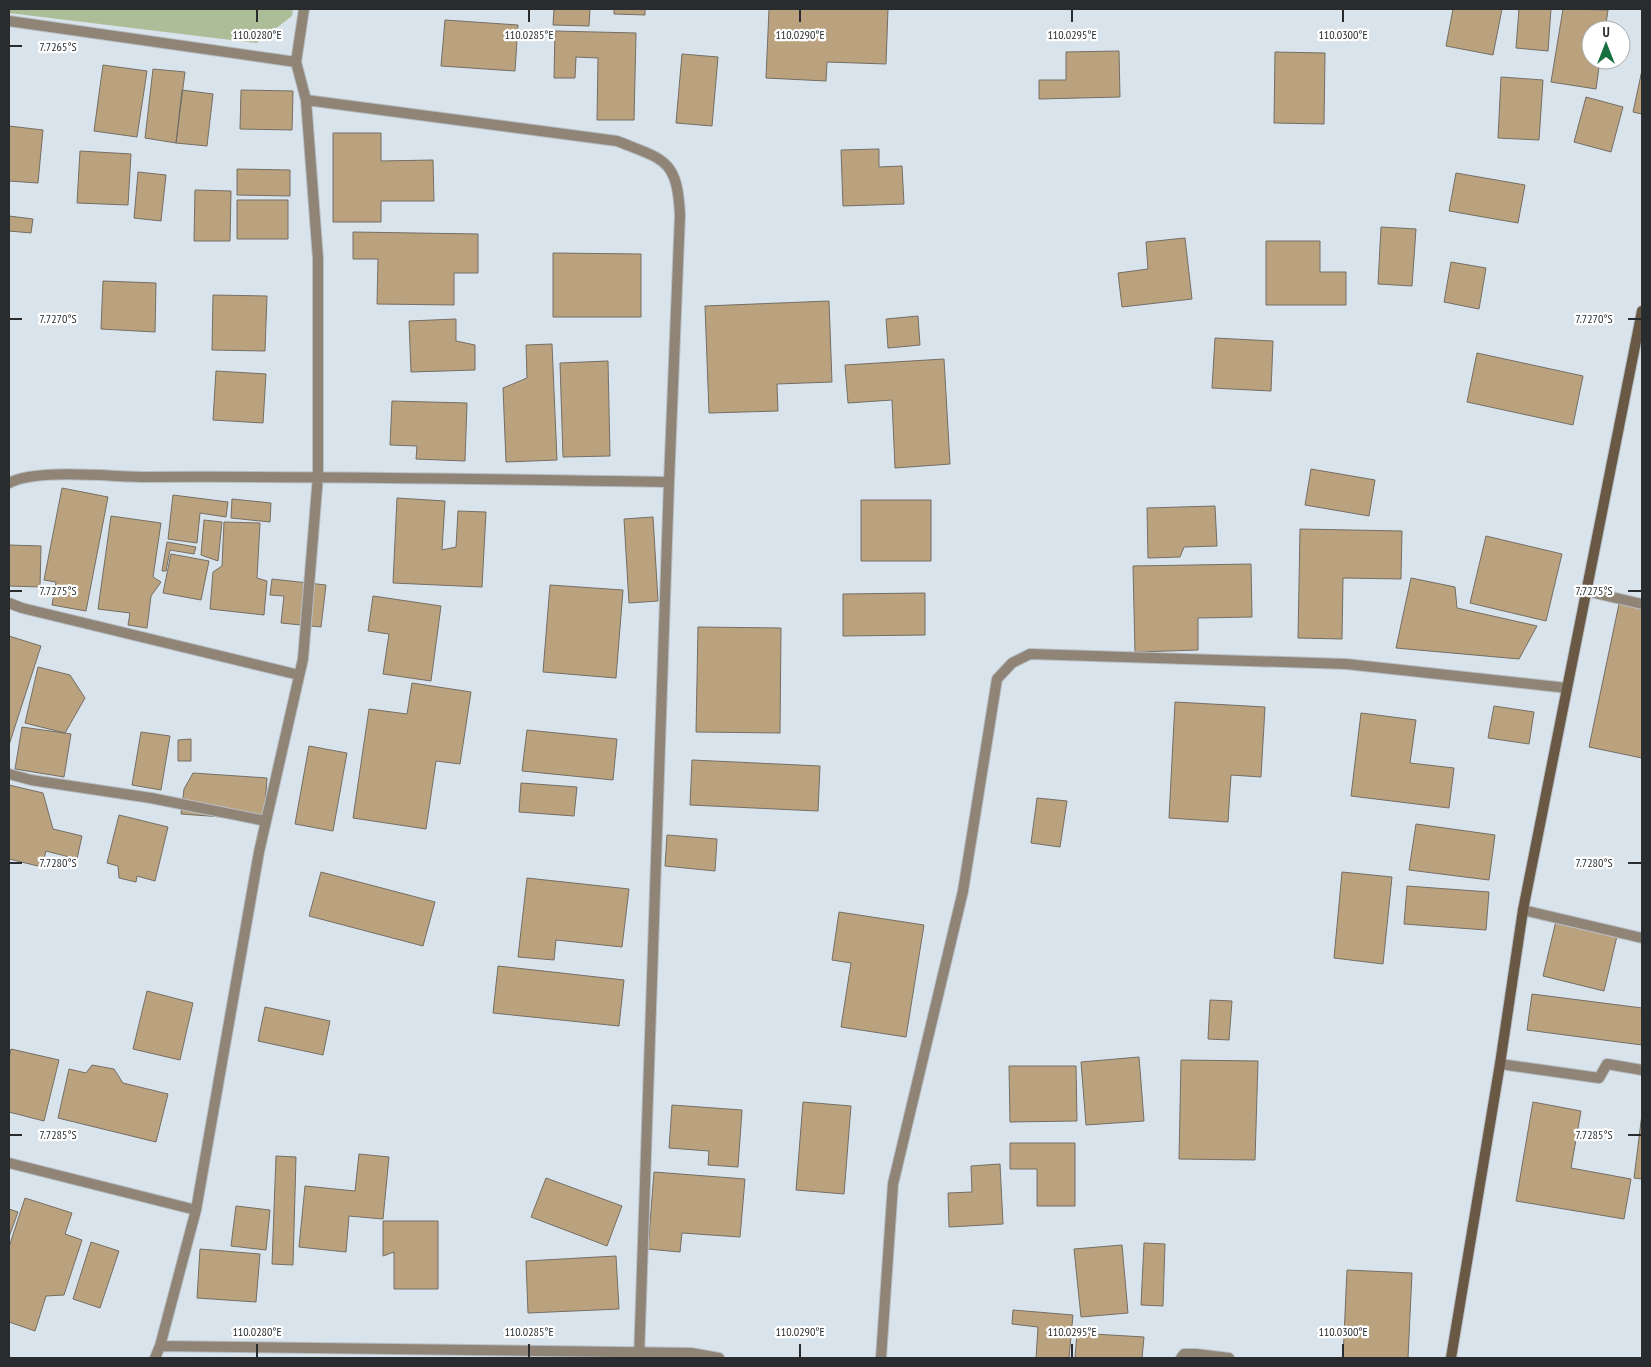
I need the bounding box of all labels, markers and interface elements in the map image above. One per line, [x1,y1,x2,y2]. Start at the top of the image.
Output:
north arrow [1581,20,1631,70]
text: U [1602,23,1610,41]
text: 110.0280°E [232,27,282,42]
text: 110.0285°E [504,27,554,42]
text: 110.0290°E [775,27,825,42]
text: 110.0295°E [1047,27,1097,42]
text: 110.0300°E [1318,27,1368,42]
text: 7.7265°S [39,39,77,54]
text: 7.7270°S [39,311,77,326]
text: 7.7270°S [1575,311,1613,326]
text: 7.7275°S [39,583,77,598]
text: 7.7275°S [1575,583,1613,598]
text: 7.7280°S [39,855,77,870]
text: 7.7280°S [1575,855,1613,870]
text: 7.7285°S [39,1127,77,1142]
text: 7.7285°S [1575,1127,1613,1142]
text: 110.0280°E [232,1324,282,1339]
text: 110.0285°E [504,1324,554,1339]
text: 110.0290°E [775,1324,825,1339]
text: 110.0295°E [1047,1324,1097,1339]
text: 110.0300°E [1318,1324,1368,1339]

